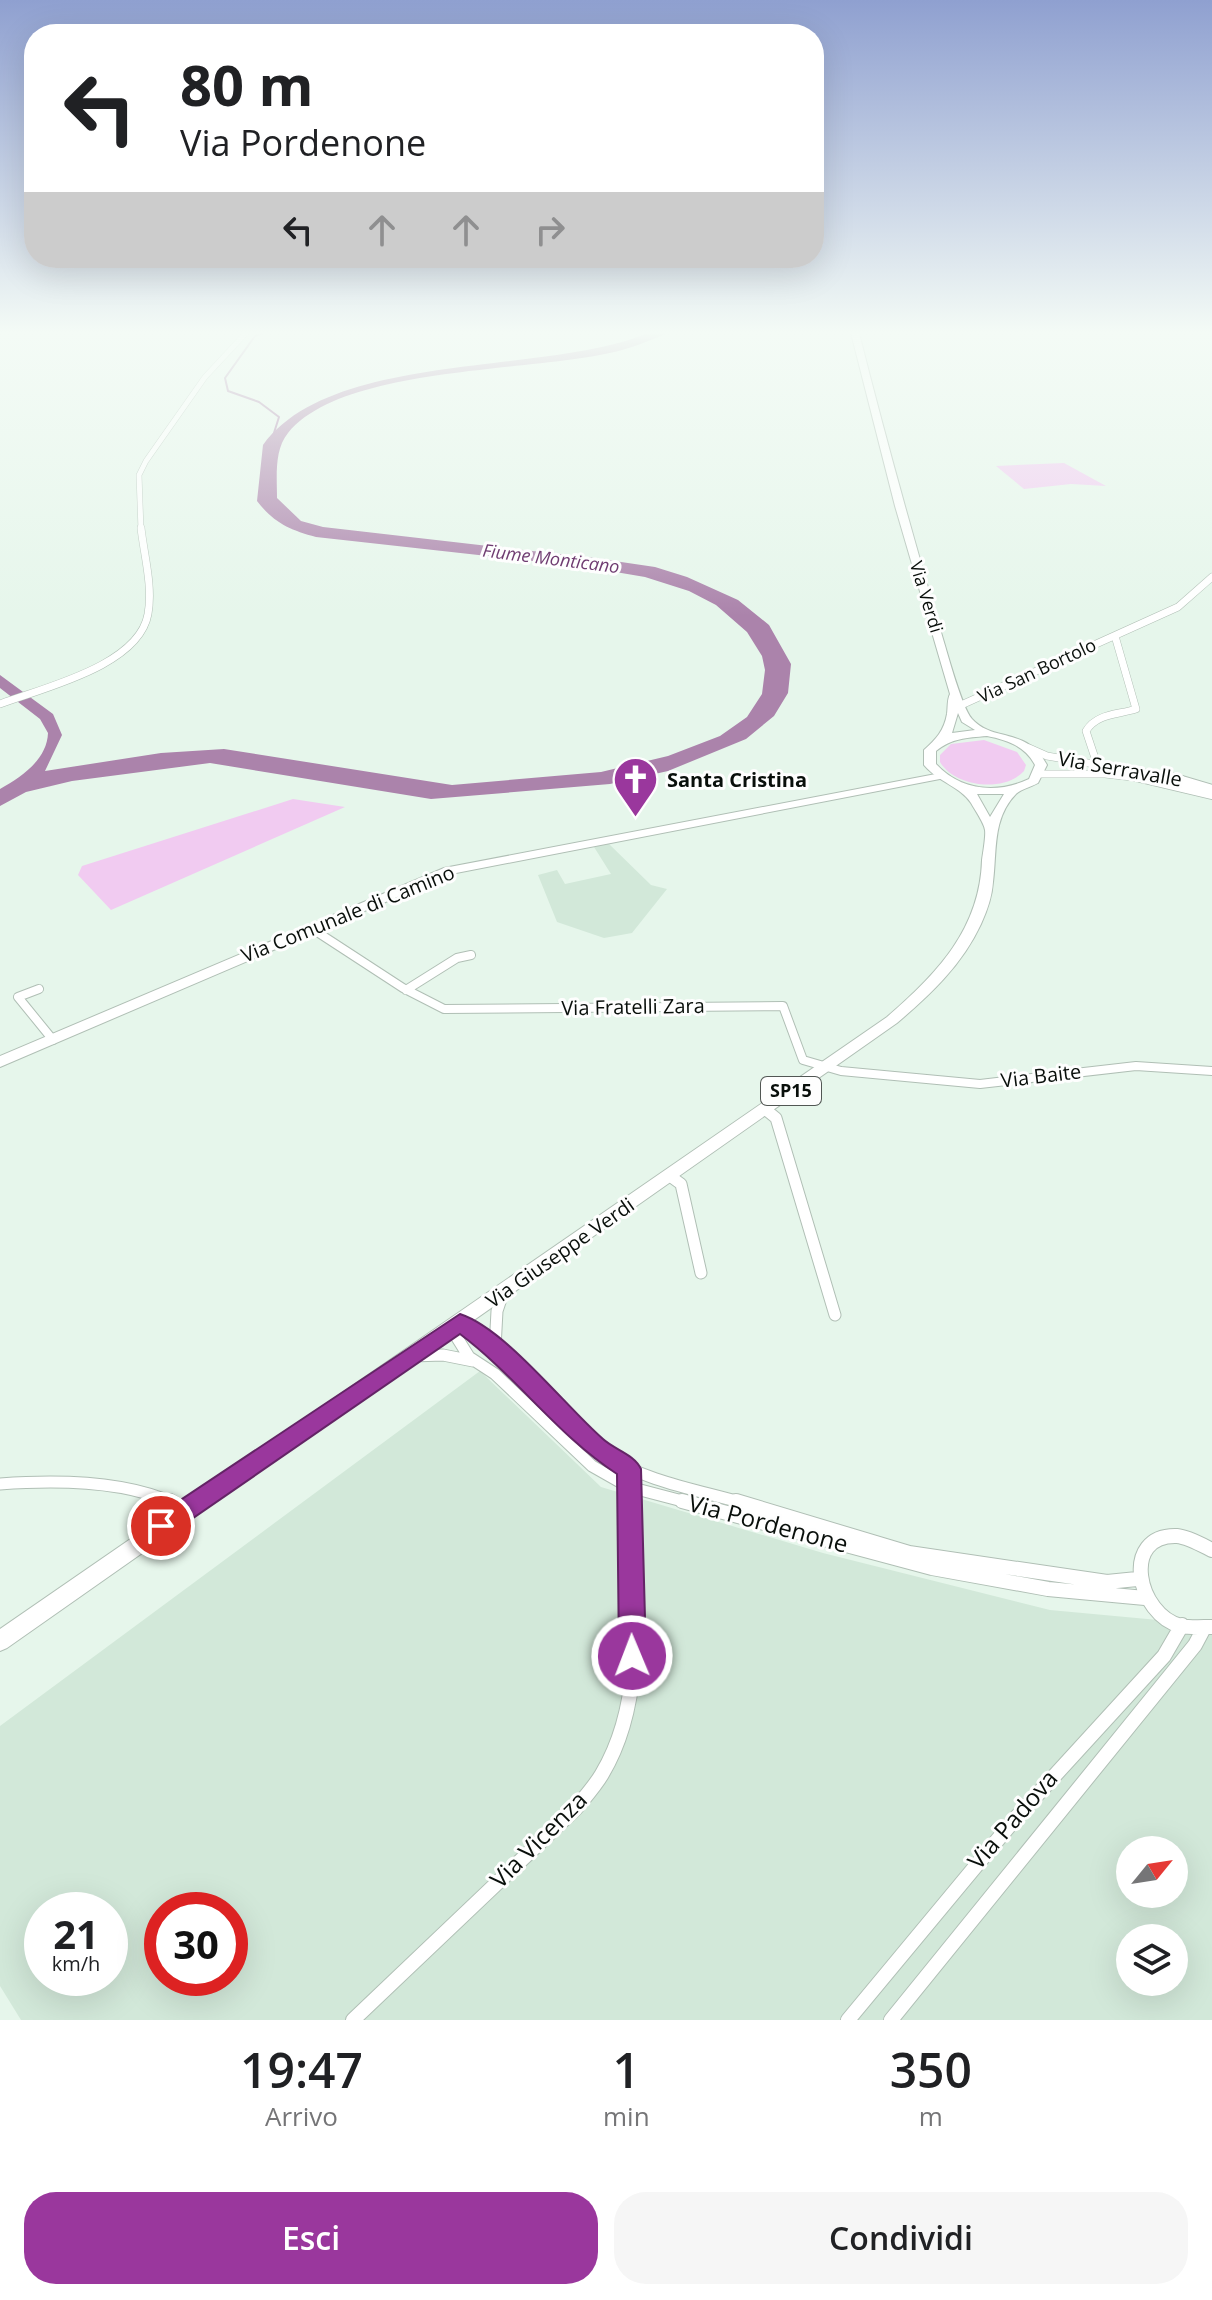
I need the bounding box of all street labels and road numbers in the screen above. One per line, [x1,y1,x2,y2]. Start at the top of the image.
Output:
street label: Via Verdi [905,558,949,635]
street label: Via San Bortolo [974,632,1100,708]
street label: Via Serravalle [1056,744,1184,793]
street label: Via Comunale di Camino [237,858,458,969]
street label: Via Fratelli Zara [561,992,705,1021]
street label: Via Baite [999,1057,1083,1094]
road number: SP15 [761,1077,821,1105]
street label: Via Giuseppe Verdi [480,1191,639,1314]
street label: Via Pordenone [685,1485,852,1560]
street label: Via Padova [959,1762,1064,1876]
street label: Via Vicenza [482,1783,594,1895]

